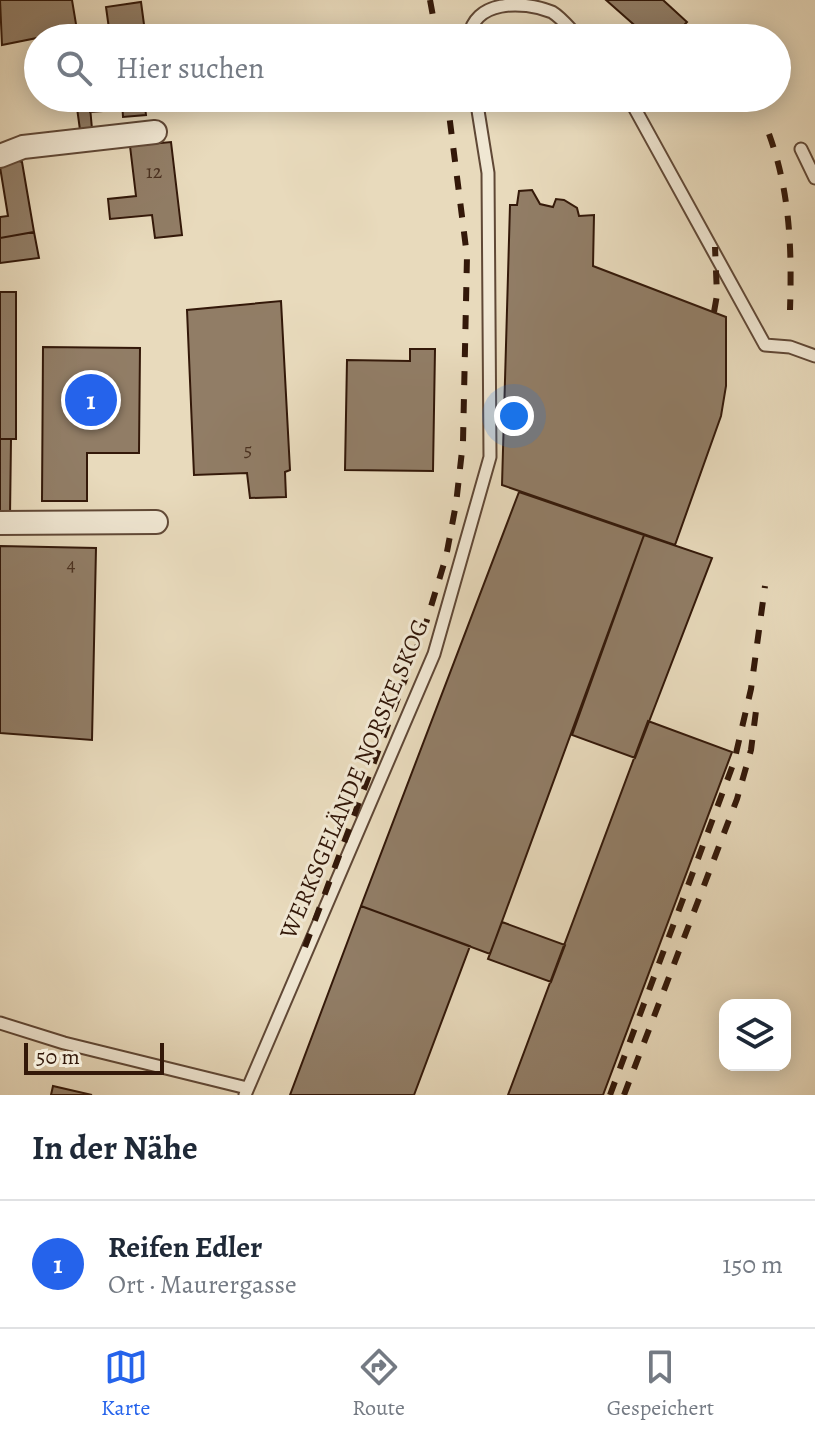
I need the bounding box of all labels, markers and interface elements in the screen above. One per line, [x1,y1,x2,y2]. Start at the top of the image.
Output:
search box [24,24,791,112]
icon: search [52,46,96,90]
text: Hier suchen [116,48,265,88]
house number: 12 [146,158,163,185]
pin: 1 [65,370,117,430]
your location [494,396,534,436]
house number: 5 [244,436,252,463]
house number: 4 [66,551,76,578]
street label: WERKSGELÄNDE NORSKE SKOG [272,614,436,945]
map controls [719,999,791,1071]
button: layers [719,999,791,1071]
scale bar [24,1039,164,1075]
text: 50 m [36,1042,80,1072]
text: In der Nähe [32,1124,198,1171]
text: Reifen Edler [108,1227,262,1267]
text: 1 [53,1247,63,1282]
text: 150 m [722,1247,783,1282]
text: Ort · Maurergasse [108,1267,297,1302]
tab: Karte [101,1345,150,1423]
tab: Route [352,1345,405,1423]
tab: Gespeichert [607,1345,714,1423]

